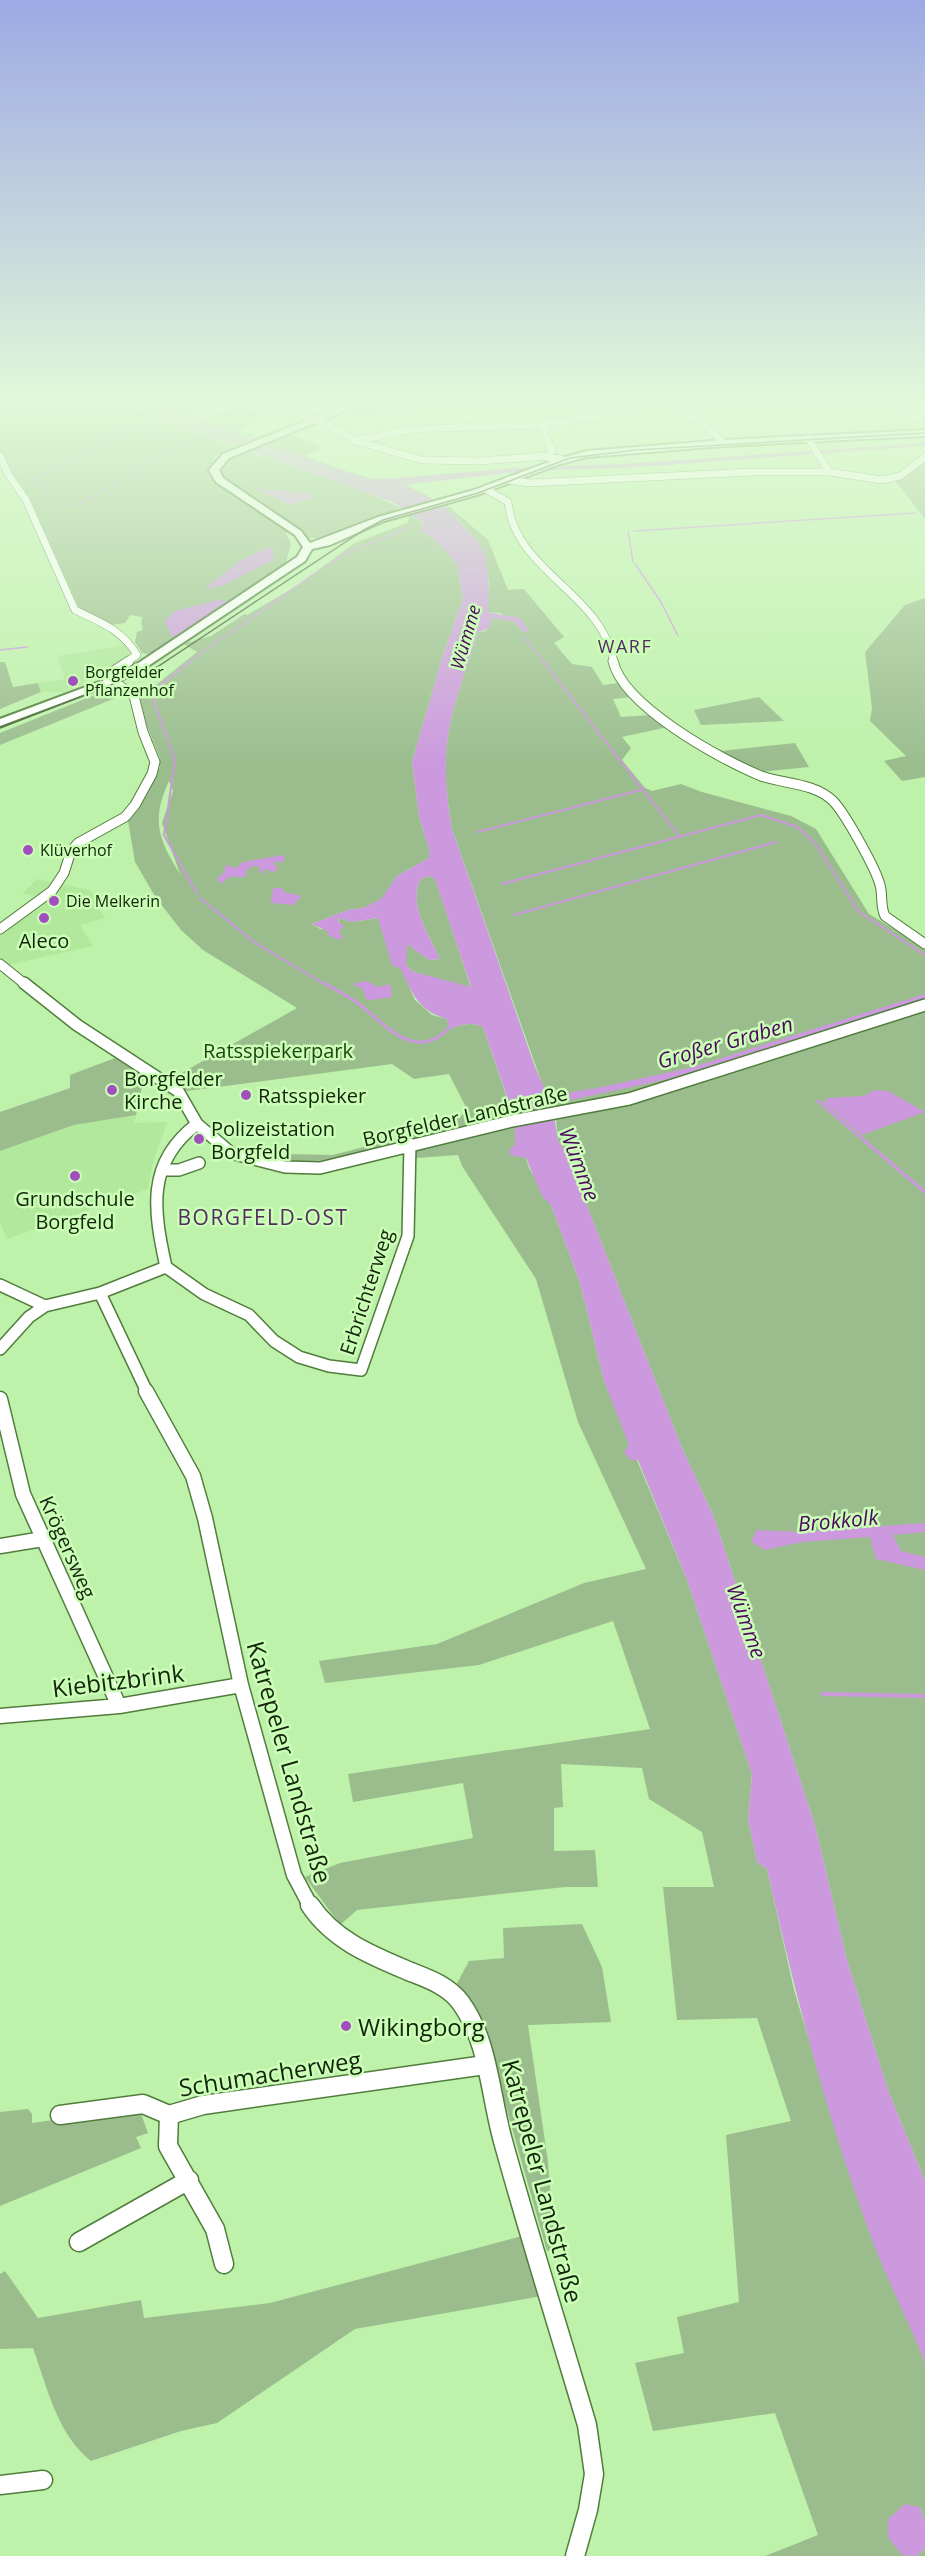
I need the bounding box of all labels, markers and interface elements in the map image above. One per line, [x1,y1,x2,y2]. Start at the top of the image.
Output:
water label: Wümme [444,602,486,672]
district label: WARF [598,634,652,658]
place label: Borgfelder Pflanzenhof [85,661,175,701]
marker: Borgfelder Pflanzenhof [66,674,80,688]
place label: Klüverhof [40,839,114,861]
marker: Klüverhof [21,843,35,857]
place label: Die Melkerin [66,890,160,912]
marker: Die Melkerin [47,894,61,908]
marker: Aleco [37,911,51,925]
place label: Aleco [19,927,69,954]
water label: Großer Graben [654,1009,796,1075]
park label: Ratsspiekerpark [203,1037,354,1064]
place label: Borgfelder Kirche [124,1065,223,1115]
street label: Borgfelder Landstraße [360,1079,570,1153]
place label: Ratsspieker [258,1082,366,1109]
marker: Borgfelder Kirche [105,1083,119,1097]
marker: Ratsspieker [239,1088,253,1102]
place label: Polizeistation Borgfeld [211,1115,335,1165]
water label: Wümme [553,1123,607,1205]
marker: Polizeistation Borgfeld [192,1132,206,1146]
marker: Grundschule Borgfeld [68,1169,82,1183]
place label: Grundschule Borgfeld [15,1185,135,1235]
district label: BORGFELD-OST [177,1203,349,1231]
street label: Erbrichterweg [333,1226,399,1358]
street label: Krögersweg [33,1491,103,1603]
water label: Brokkolk [797,1502,880,1537]
water label: Wümme [721,1580,773,1662]
street label: Katrepeler Landstraße [240,1637,340,1887]
street label: Kiebitzbrink [50,1655,186,1704]
place label: Wikingborg [358,2010,485,2043]
marker: Wikingborg [339,2019,353,2033]
street label: Schumacherweg [176,2042,364,2104]
street label: Katrepeler Landstraße [495,2056,591,2306]

